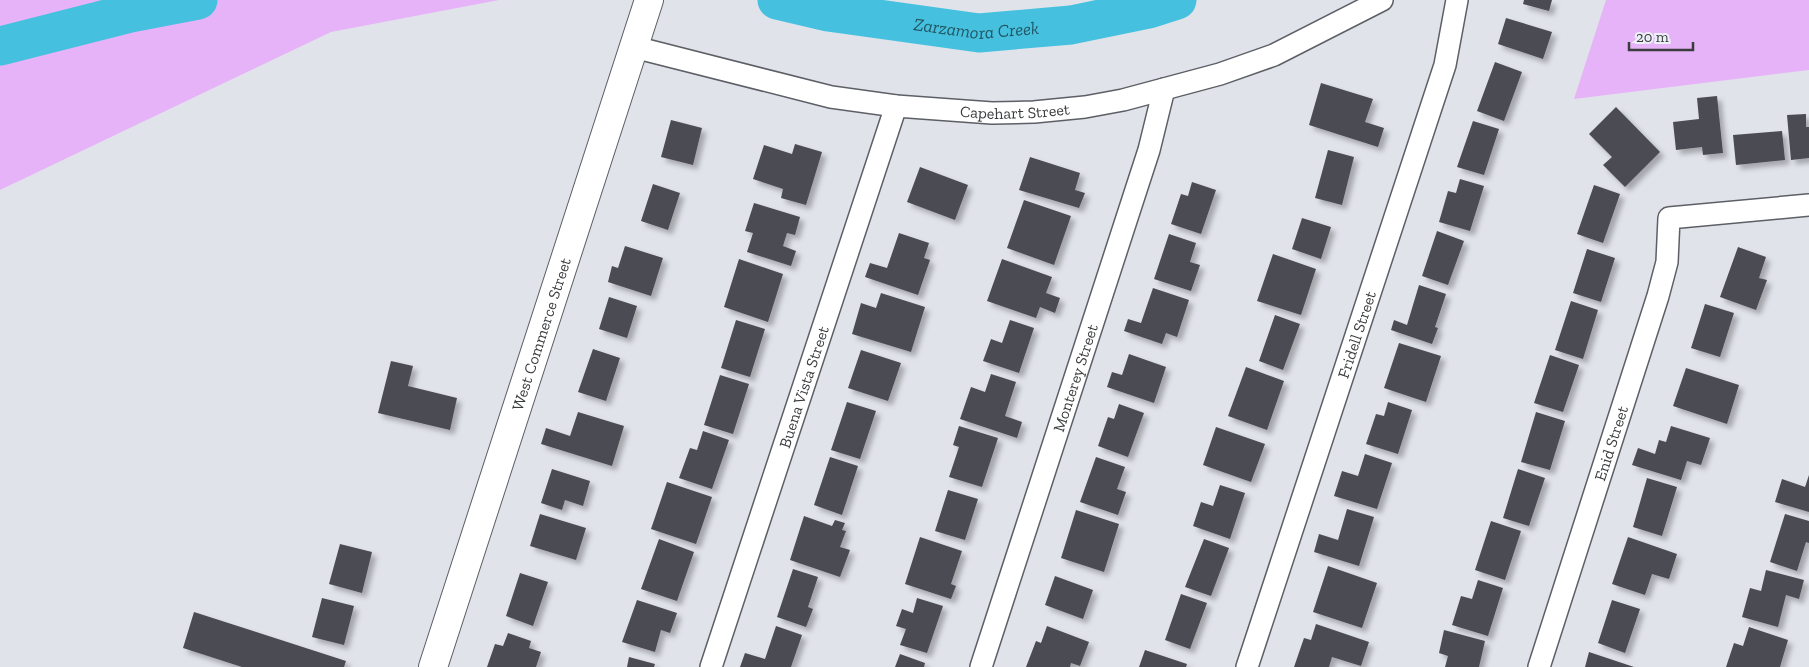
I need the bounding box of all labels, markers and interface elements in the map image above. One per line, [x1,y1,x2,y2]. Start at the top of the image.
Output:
water label: Zarzamora Creek [912,13,1040,44]
scale bar [1629,20,1693,52]
text: 20 m [1636,28,1669,46]
street label: Capehart Street [959,100,1071,123]
street label: West Commerce Street [508,255,575,413]
street label: Fridell Street [1334,288,1380,381]
street label: Monterey Street [1049,322,1102,434]
street label: Buena Vista Street [775,324,833,450]
street label: Enid Street [1590,403,1632,483]

